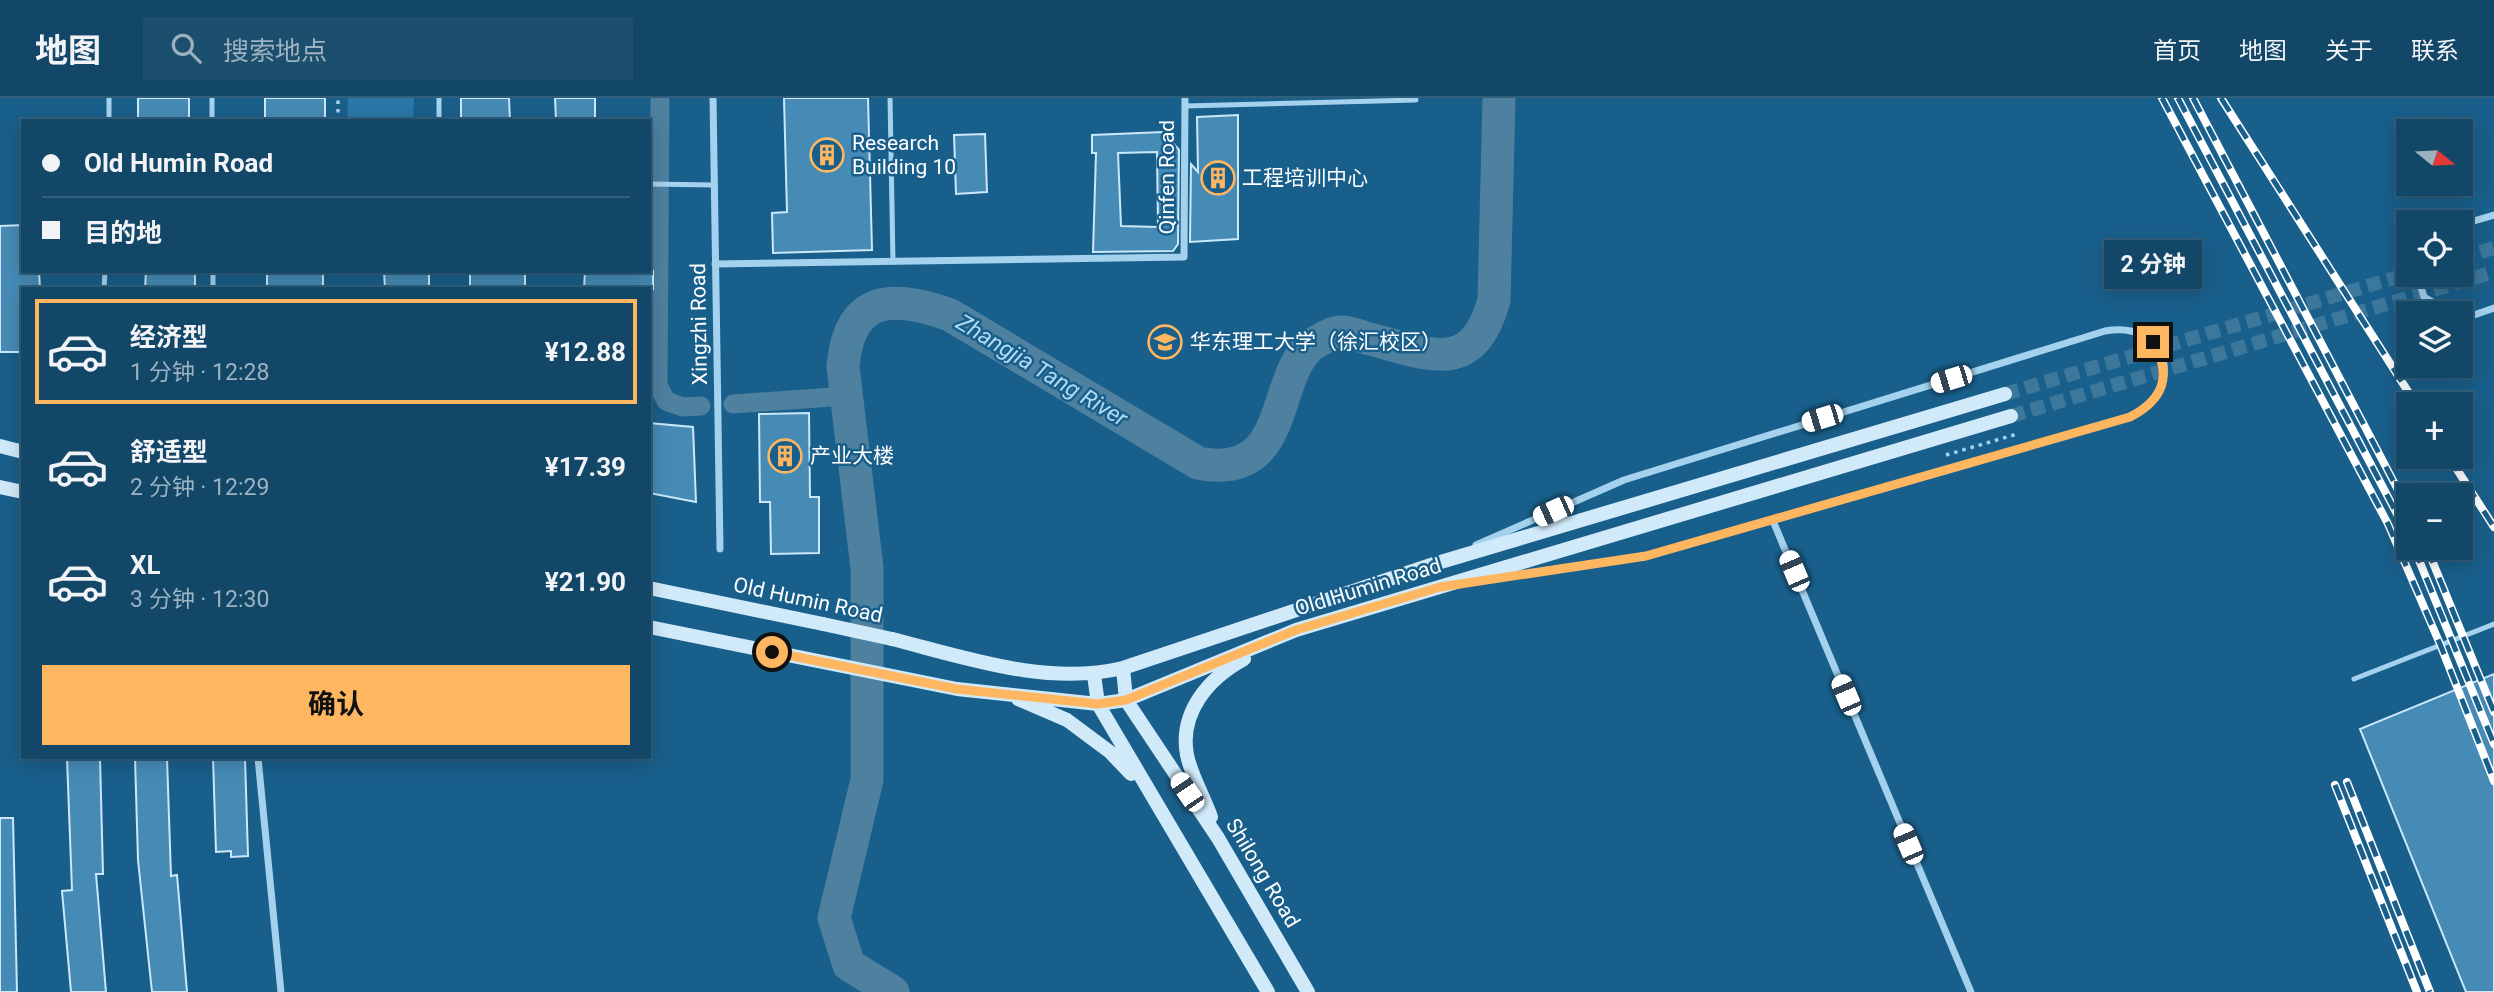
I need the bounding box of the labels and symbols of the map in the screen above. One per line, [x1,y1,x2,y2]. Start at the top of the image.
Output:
north arrow [2396,119,2473,196]
street label: Qinfen Road [1155,120,1179,234]
place label: Research Building 10 [852,131,956,179]
building icon: Research Building 10 [808,136,846,174]
building icon: 工程培训中心 [1199,159,1237,197]
place label: 工程培训中心 [1242,166,1368,190]
callout: 2 分钟 [2104,240,2202,289]
street label: Xingzhi Road [686,263,712,385]
water label: Zhangjia Tang River [951,308,1133,433]
school or university icon: 华东理工大学（徐汇校区） [1146,323,1184,361]
route end [2137,326,2169,358]
place label: 华东理工大学（徐汇校区） [1190,330,1442,354]
car [1928,363,1975,395]
car [1799,402,1846,434]
building icon: 产业大楼 [766,437,804,475]
place label: 产业大楼 [810,444,894,468]
car [1530,493,1577,529]
car [1777,548,1812,594]
street label: Old Humin Road [1292,553,1444,621]
street label: Old Humin Road [731,572,885,628]
route start [756,636,788,668]
car [1829,672,1864,718]
car [1167,769,1208,815]
street label: Shilong Road [1221,814,1305,932]
car [1891,821,1926,867]

